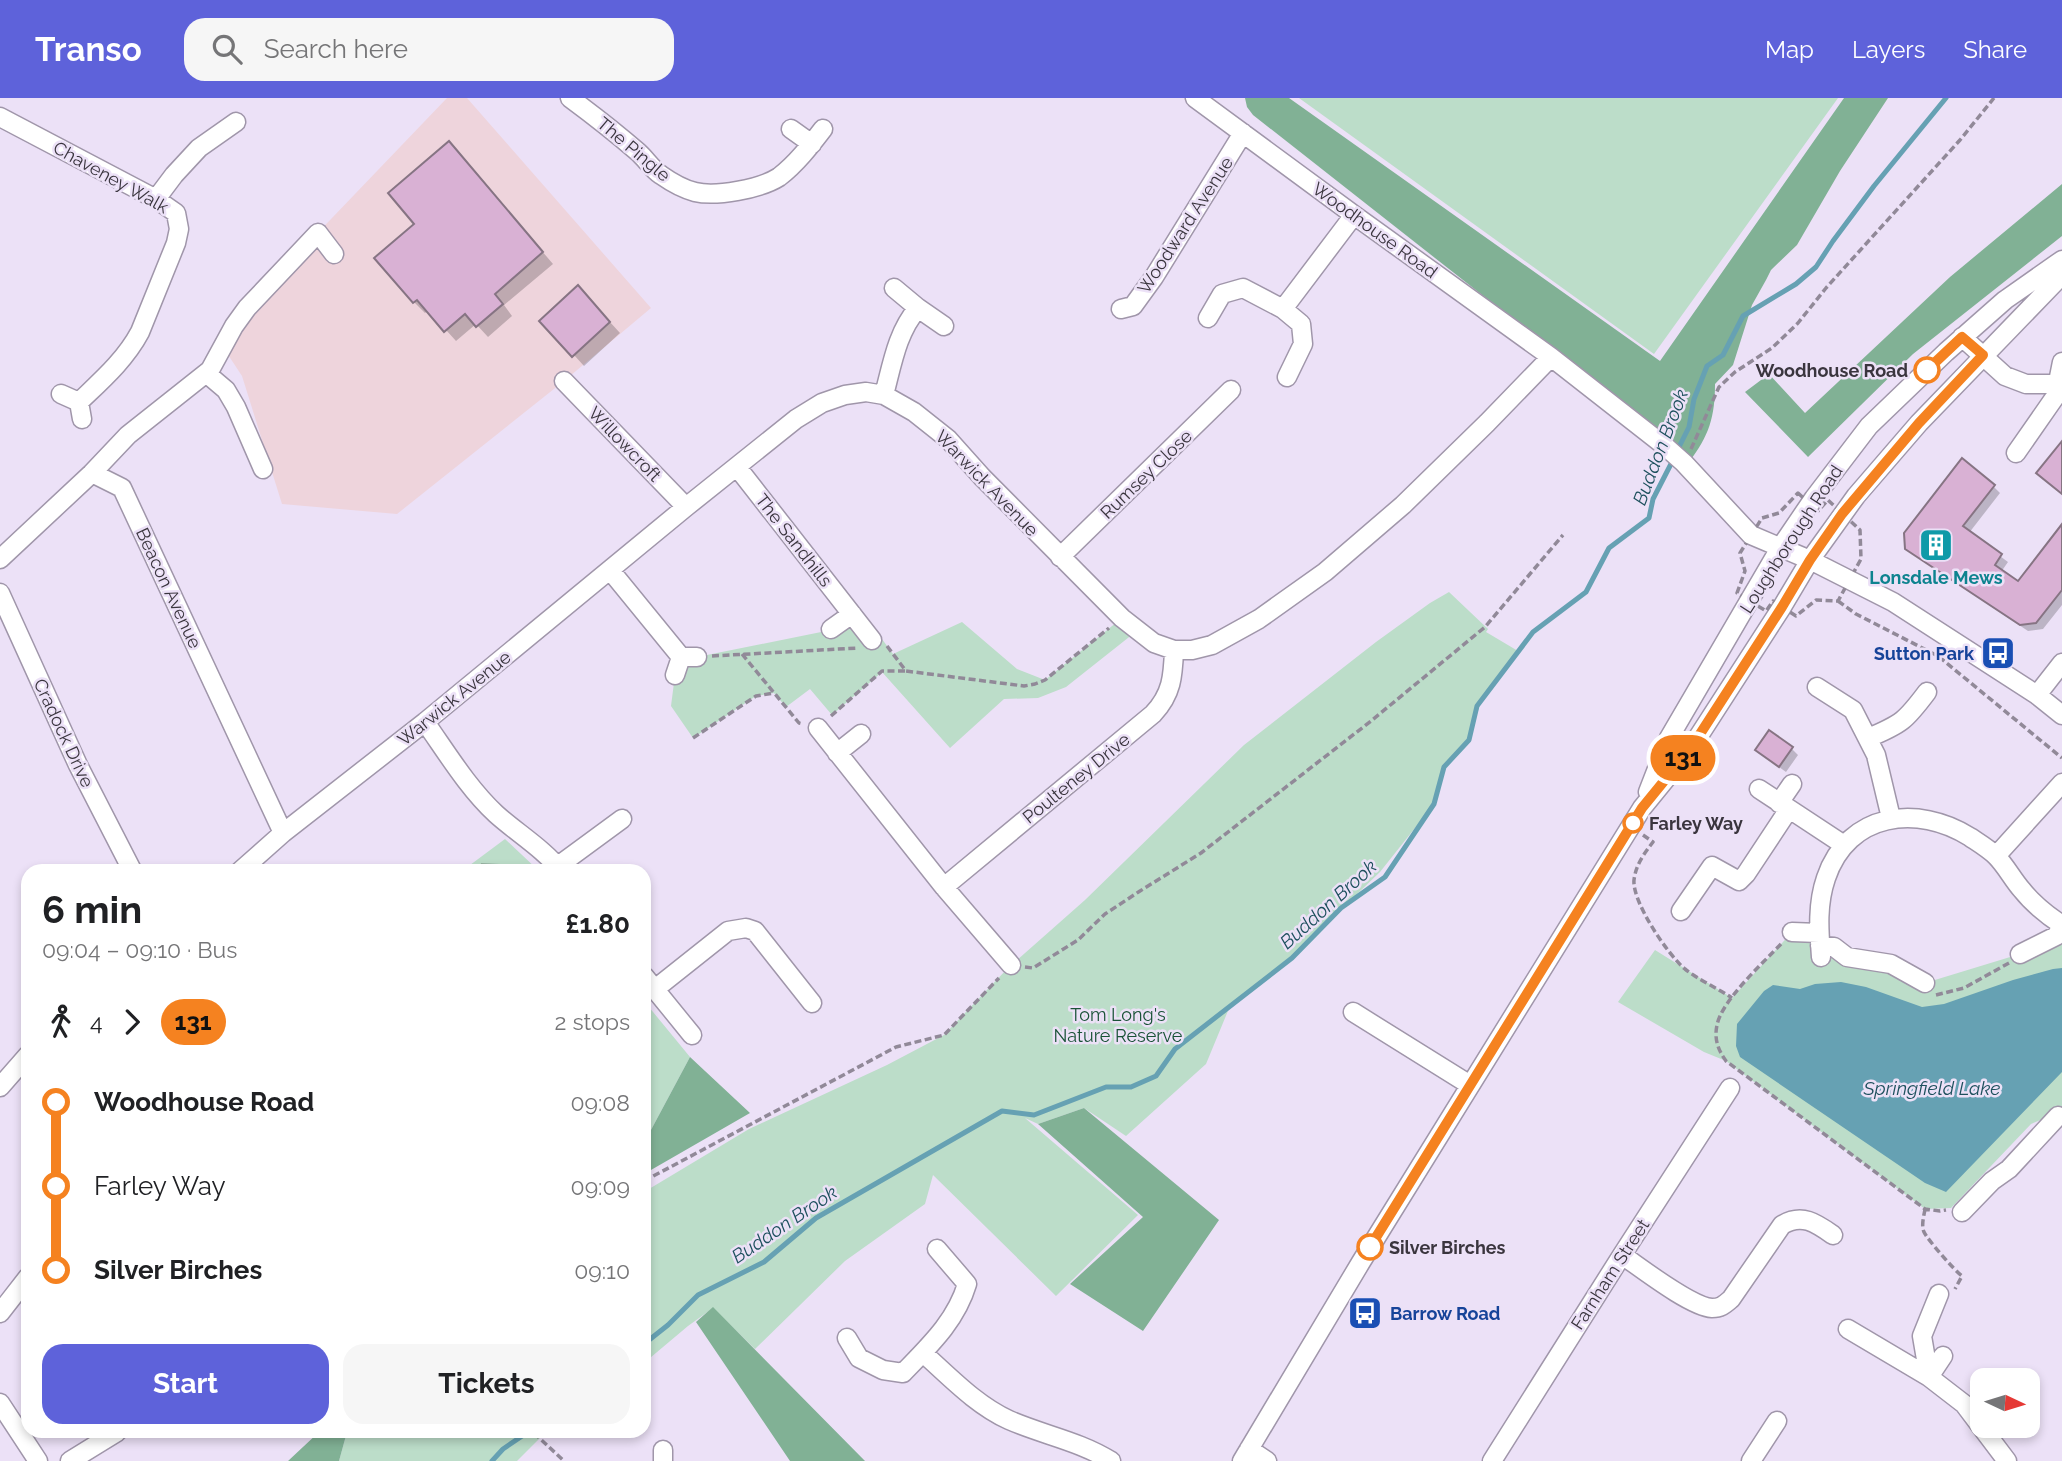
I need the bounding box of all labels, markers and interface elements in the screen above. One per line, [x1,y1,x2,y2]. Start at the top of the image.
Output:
search box [184,18,674,81]
text: Transo [35,30,142,69]
icon: search [208,30,246,68]
text: Search here [264,34,408,64]
text: Map [1765,35,1814,64]
text: Layers [1852,35,1925,64]
text: Share [1963,35,2027,64]
street label: The Pingle [593,112,675,186]
street label: Chaveney Walk [50,137,173,218]
street label: Woodward Avenue [1133,152,1237,297]
street label: Woodhouse Road [1308,178,1442,282]
marker: Woodhouse Road [1914,357,1940,383]
place label: Woodhouse Road [1755,360,1908,381]
water label: Buddon Brook [1628,386,1692,508]
street label: Willowcroft [584,402,666,486]
street label: Rumsey Close [1096,425,1196,523]
street label: Warwick Avenue [931,426,1043,541]
street label: Loughborough Road [1735,461,1847,617]
street label: The Sandhills [751,489,837,591]
street label: Beacon Avenue [132,524,206,652]
building icon: Lonsdale Mews [1917,526,1955,564]
place label: Lonsdale Mews [1869,567,2003,588]
bus stop icon: Sutton Park [1979,634,2017,672]
place label: Sutton Park [1874,643,1975,664]
street label: Warwick Avenue [393,646,515,750]
street label: Cradock Drive [30,675,98,791]
street label: Poulteney Drive [1018,728,1134,827]
line badge: 131 [1643,735,1723,781]
text: 131 [1664,743,1702,772]
marker: Farley Way [1623,813,1643,833]
place label: Farley Way [1649,813,1743,834]
water label: Buddon Brook [1275,855,1381,953]
text: 6 min [42,887,142,932]
text: £1.80 [565,909,630,939]
text: 09:04 – 09:10 · Bus [42,936,237,963]
icon: walk [42,1003,80,1041]
icon: forward [113,1003,151,1041]
park label: Tom Long's Nature Reserve [1054,1004,1183,1046]
text: 131 [175,1007,212,1036]
text: 4 [90,1008,103,1035]
text: 2 stops [555,1008,630,1035]
water label: Springfield Lake [1862,1077,2001,1099]
text: Woodhouse Road [94,1087,314,1117]
text: 09:08 [570,1089,630,1116]
text: Farley Way [94,1171,226,1201]
text: 09:09 [571,1173,630,1200]
water label: Buddon Brook [727,1181,841,1267]
street label: Farnham Street [1567,1215,1653,1333]
marker: Silver Birches [1357,1234,1383,1260]
place label: Silver Birches [1389,1237,1506,1258]
text: Silver Birches [94,1255,262,1285]
text: 09:10 [574,1257,630,1284]
bus stop icon: Barrow Road [1346,1294,1384,1332]
place label: Barrow Road [1390,1303,1500,1324]
button: Start [42,1344,329,1424]
button: Tickets [343,1344,630,1424]
north arrow [1970,1368,2040,1438]
map controls [1970,1368,2040,1438]

